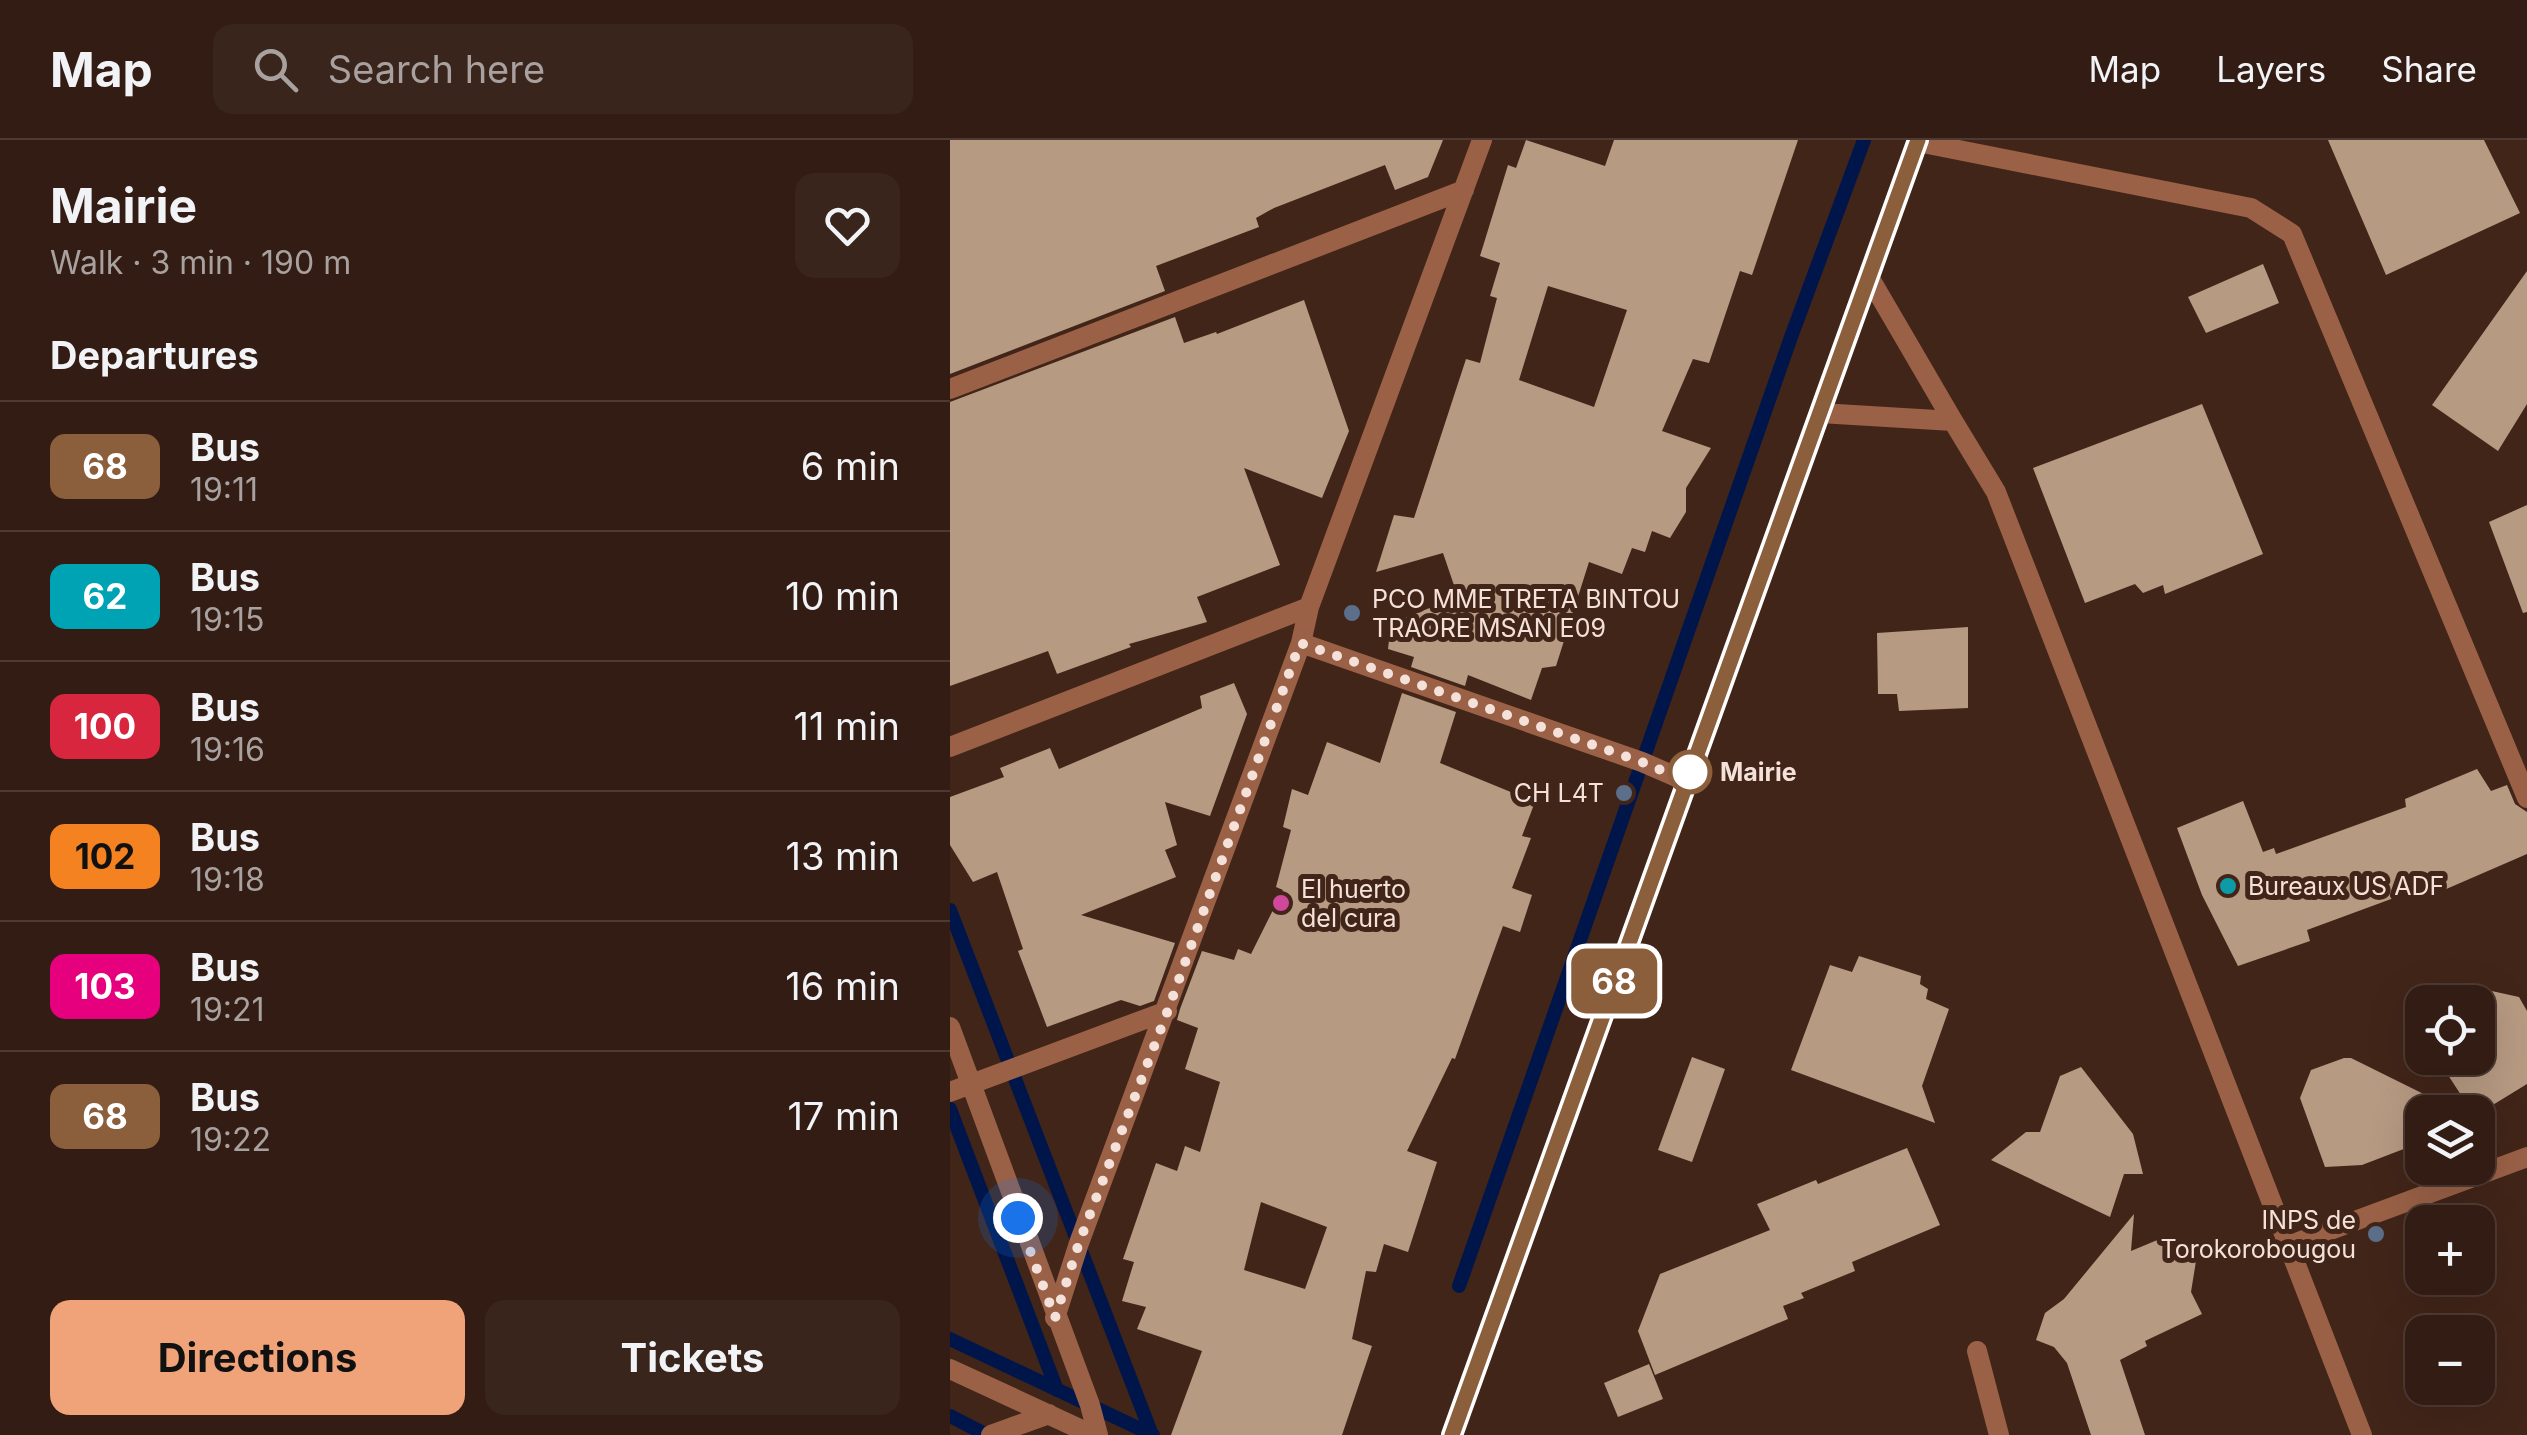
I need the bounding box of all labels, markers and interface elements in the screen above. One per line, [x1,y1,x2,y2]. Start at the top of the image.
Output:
search box [213,24,913,114]
text: Map [50,40,153,99]
icon: search [248,42,303,97]
text: Search here [328,46,545,92]
text: Map [2089,48,2161,90]
text: Layers [2216,48,2326,90]
text: Share [2381,48,2477,90]
button: heart [795,173,900,278]
text: Mairie [50,176,197,235]
text: Walk · 3 min · 190 m [50,243,351,282]
text: Departures [50,332,259,378]
text: Bus [190,424,260,470]
text: 6 min [801,443,900,489]
text: 68 [82,445,128,487]
text: 19:11 [190,470,258,509]
text: Bus [190,554,260,600]
text: 10 min [785,573,900,619]
text: 62 [83,575,127,617]
place label: PCO MME TRETA BINTOU TRAORE MSAN E09 [1372,584,1680,643]
text: 19:15 [190,600,265,639]
marker: PCO MME TRETA BINTOU TRAORE MSAN E09 [1341,602,1363,624]
text: Bus [190,684,260,730]
text: 11 min [793,703,900,749]
text: 100 [74,705,136,747]
text: 19:16 [190,730,265,769]
marker: Mairie [1669,751,1711,793]
place label: Mairie [1720,757,1797,787]
place label: CH L4T [1514,778,1604,808]
marker: CH L4T [1613,782,1635,804]
text: Bus [190,814,260,860]
text: 13 min [785,833,900,879]
text: 102 [75,835,135,877]
text: 19:18 [190,860,265,899]
place label: Bureaux US ADF [2248,871,2444,901]
place label: El huerto del cura [1301,874,1406,933]
marker: Bureaux US ADF [2217,875,2239,897]
marker: El huerto del cura [1270,892,1292,914]
text: Bus [190,944,260,990]
line badge: 68 [1569,948,1659,1014]
text: 68 [1591,960,1637,1002]
text: 16 min [785,963,900,1009]
text: 103 [74,965,136,1007]
map controls [2405,985,2495,1405]
button: locate [2405,985,2495,1075]
text: 19:21 [190,990,265,1029]
text: Bus [190,1074,260,1120]
text: 17 min [787,1093,900,1139]
text: 68 [82,1095,128,1137]
button: layers [2405,1095,2495,1185]
text: 19:22 [190,1120,271,1159]
your location [993,1193,1043,1243]
place label: INPS de Torokorobougou [2161,1205,2356,1264]
button: + [2405,1205,2495,1295]
marker: INPS de Torokorobougou [2365,1223,2387,1245]
button: Directions [50,1300,465,1415]
button: Tickets [485,1300,900,1415]
button: − [2405,1315,2495,1405]

